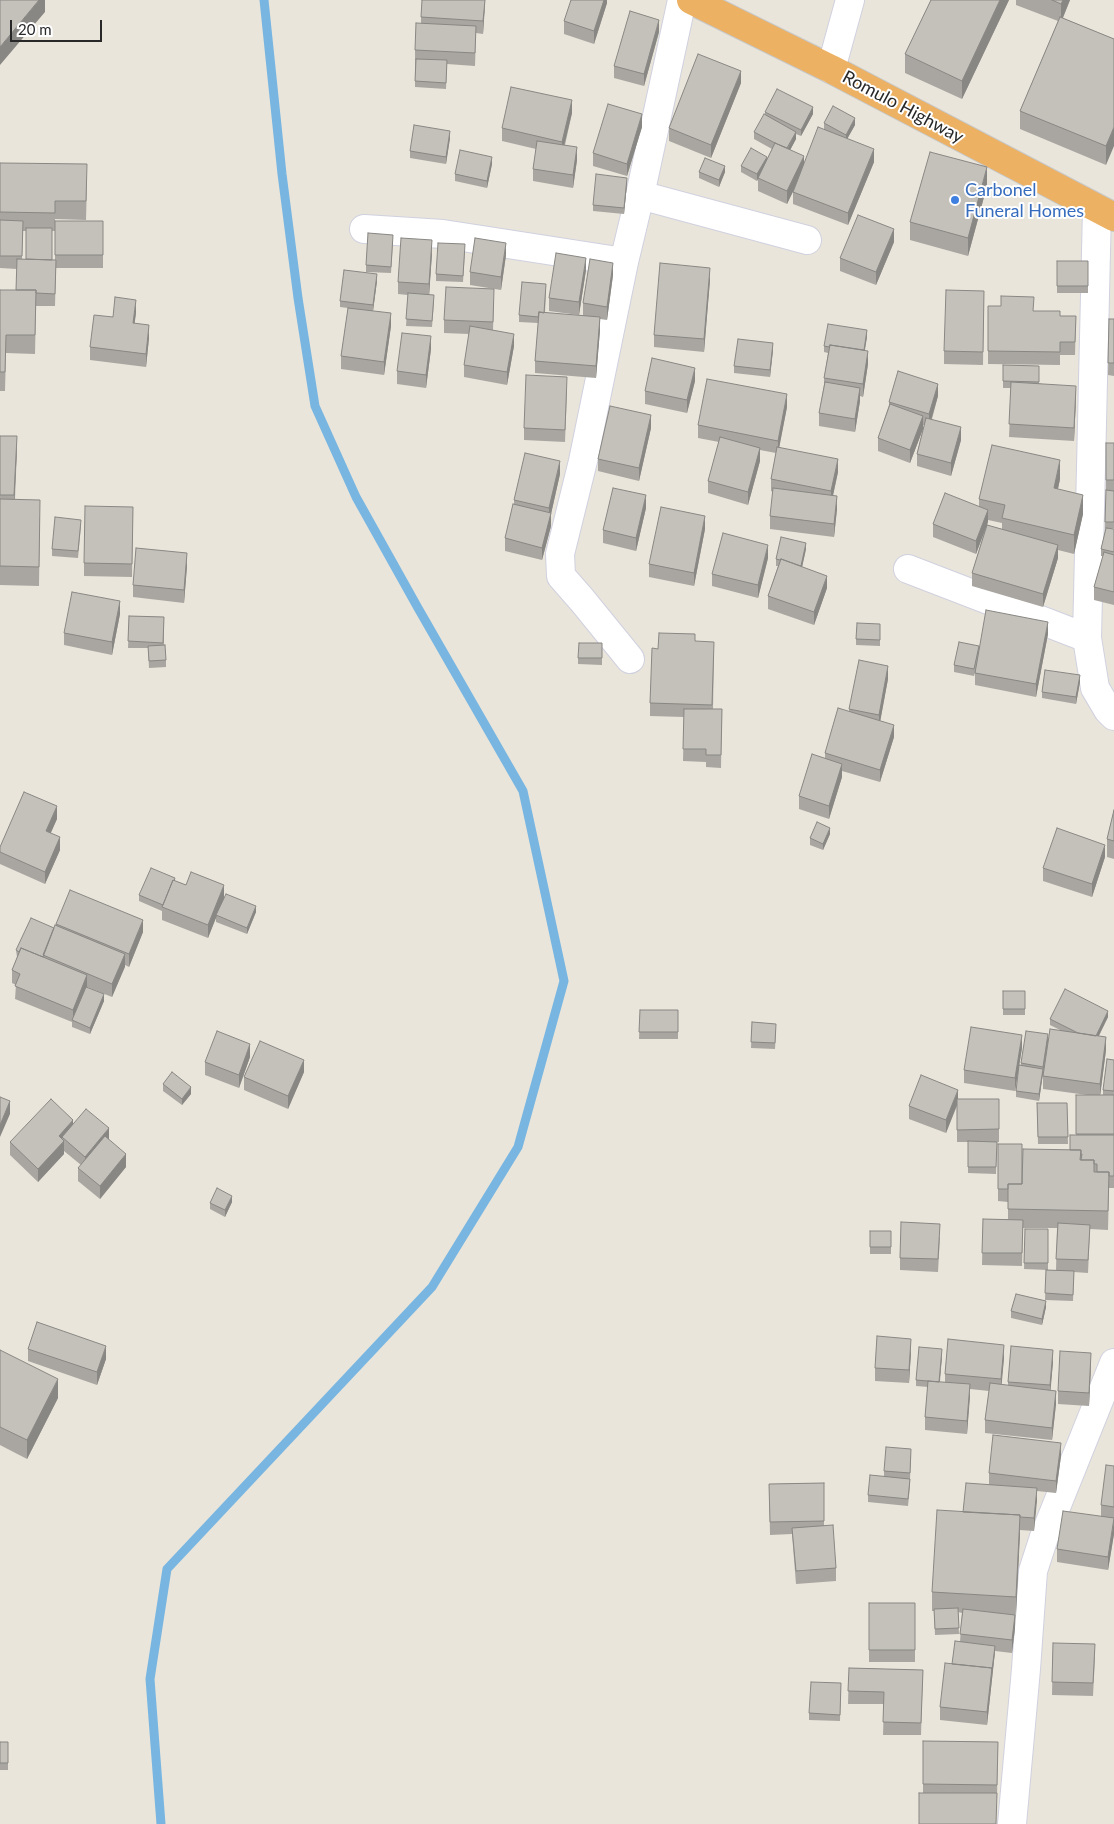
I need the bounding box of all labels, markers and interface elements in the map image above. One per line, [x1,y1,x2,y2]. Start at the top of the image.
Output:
scale bar [12,10,105,42]
text: 20 m [18,20,52,38]
street label: Romulo Highway [839,66,967,148]
place label: Carbonel Funeral Homes [965,179,1084,222]
marker: Carbonel Funeral Homes [949,194,961,206]

